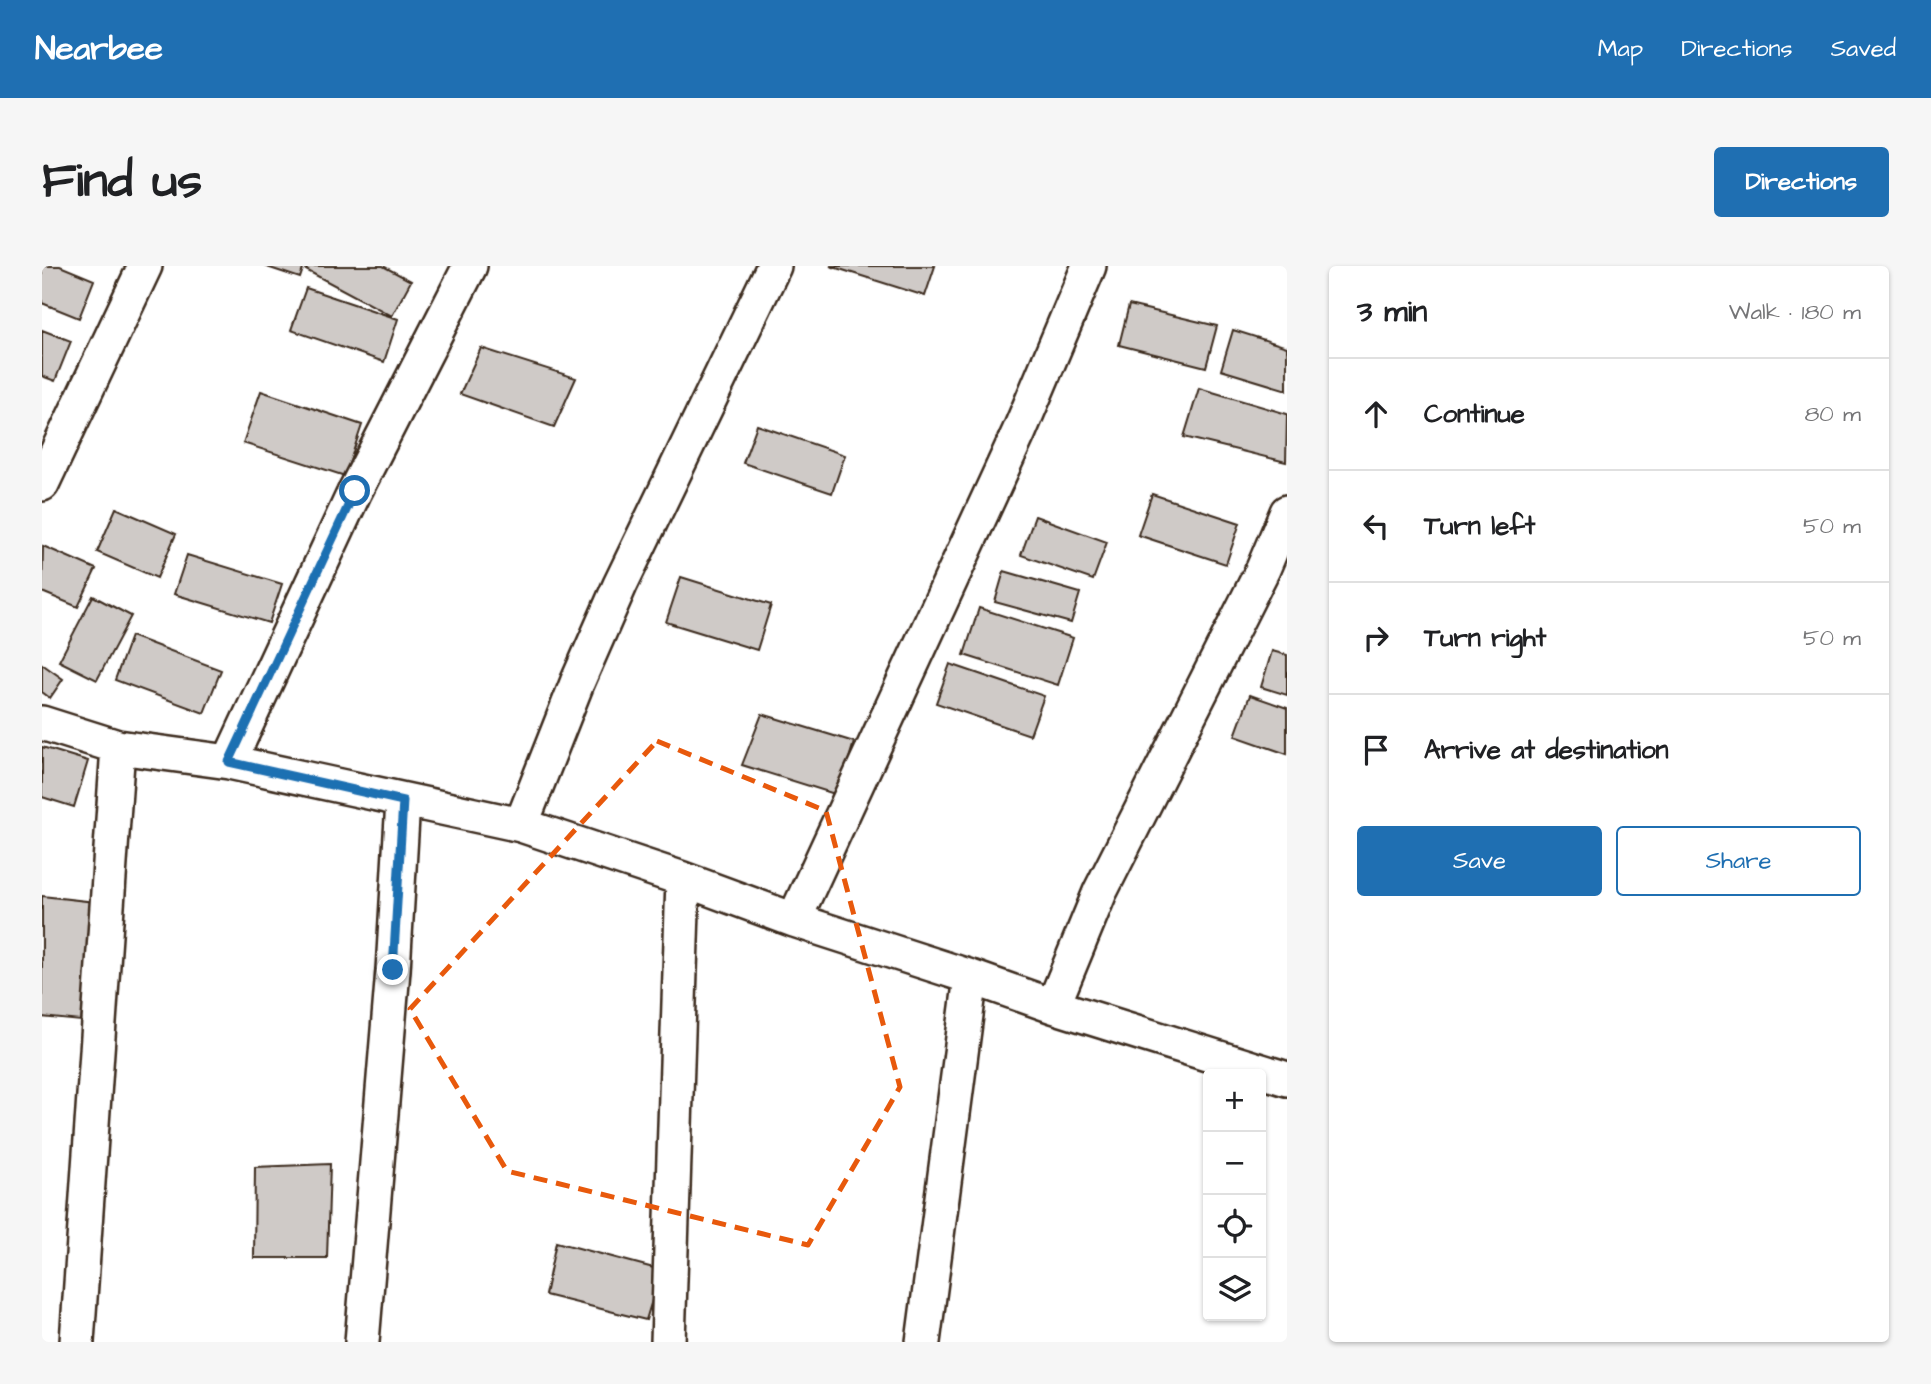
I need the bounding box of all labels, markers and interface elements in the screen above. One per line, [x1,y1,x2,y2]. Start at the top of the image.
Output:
text: Nearbee [35,26,163,72]
text: Map [1598,32,1643,66]
text: Directions [1681,32,1793,66]
text: Saved [1831,32,1896,66]
button: Directions [1714,147,1889,217]
text: Find us [42,148,202,216]
text: 3 min [1357,291,1427,333]
text: Walk · 180 m [1729,296,1861,328]
icon: ahead [1357,395,1395,433]
text: Continue [1424,396,1525,432]
text: 80 m [1804,398,1861,430]
route start [339,475,370,506]
icon: left [1357,507,1395,545]
text: Turn left [1424,508,1535,544]
text: 50 m [1803,510,1861,542]
icon: right [1357,619,1395,657]
text: Turn right [1424,620,1546,656]
text: 50 m [1803,622,1861,654]
icon: arrive [1357,731,1395,769]
text: Arrive at destination [1424,732,1669,768]
button: Save [1357,826,1602,896]
button: Share [1616,826,1861,896]
route end [377,954,408,985]
map controls [1203,1069,1266,1321]
button: + [1203,1069,1266,1132]
button: − [1203,1132,1266,1195]
button: locate [1203,1195,1266,1258]
button: layers [1203,1258,1266,1321]

